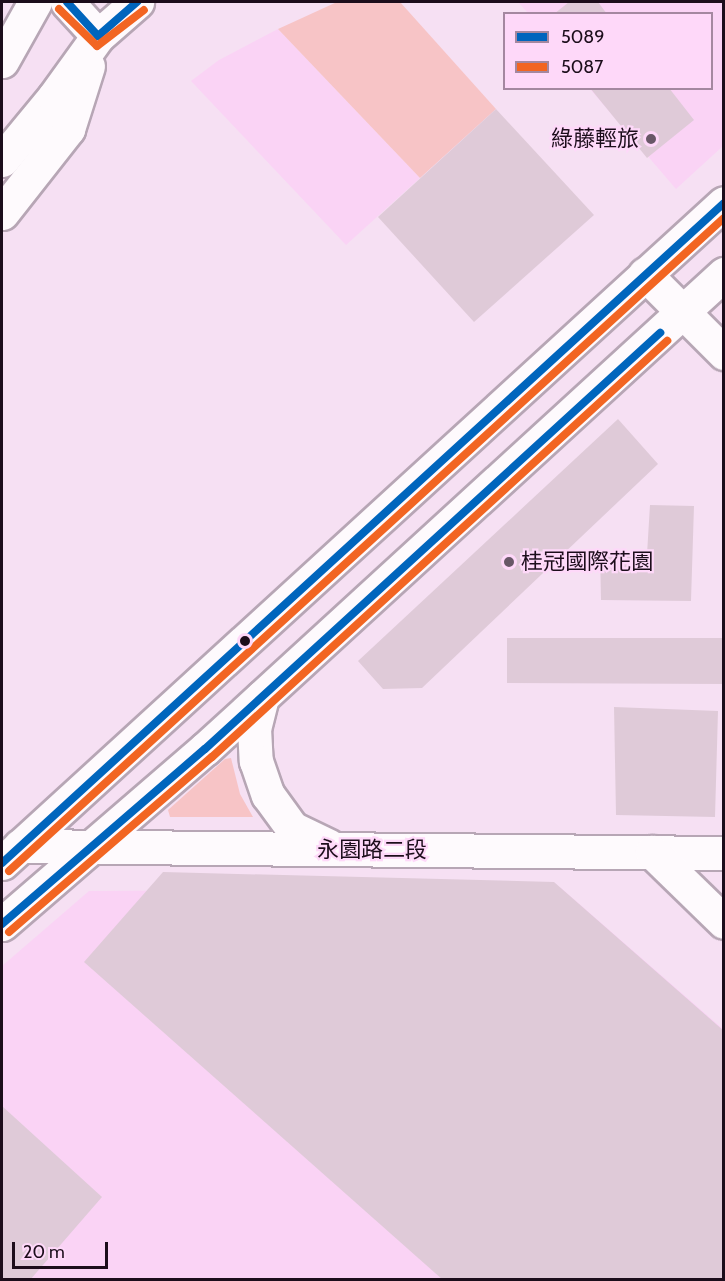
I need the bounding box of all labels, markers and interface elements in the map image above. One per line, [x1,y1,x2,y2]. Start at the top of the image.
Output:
legend [503,12,713,90]
text: 5089 [561,26,604,48]
text: 5087 [561,56,603,78]
place label: 綠藤輕旅 [551,126,639,152]
marker: 綠藤輕旅 [644,132,658,146]
place label: 桂冠國際花園 [521,549,653,575]
marker: 桂冠國際花園 [502,555,516,569]
unlabelled marker [239,635,251,647]
street label: 永園路二段 [317,837,427,863]
scale bar [15,1230,111,1268]
text: 20 m [23,1241,65,1263]

